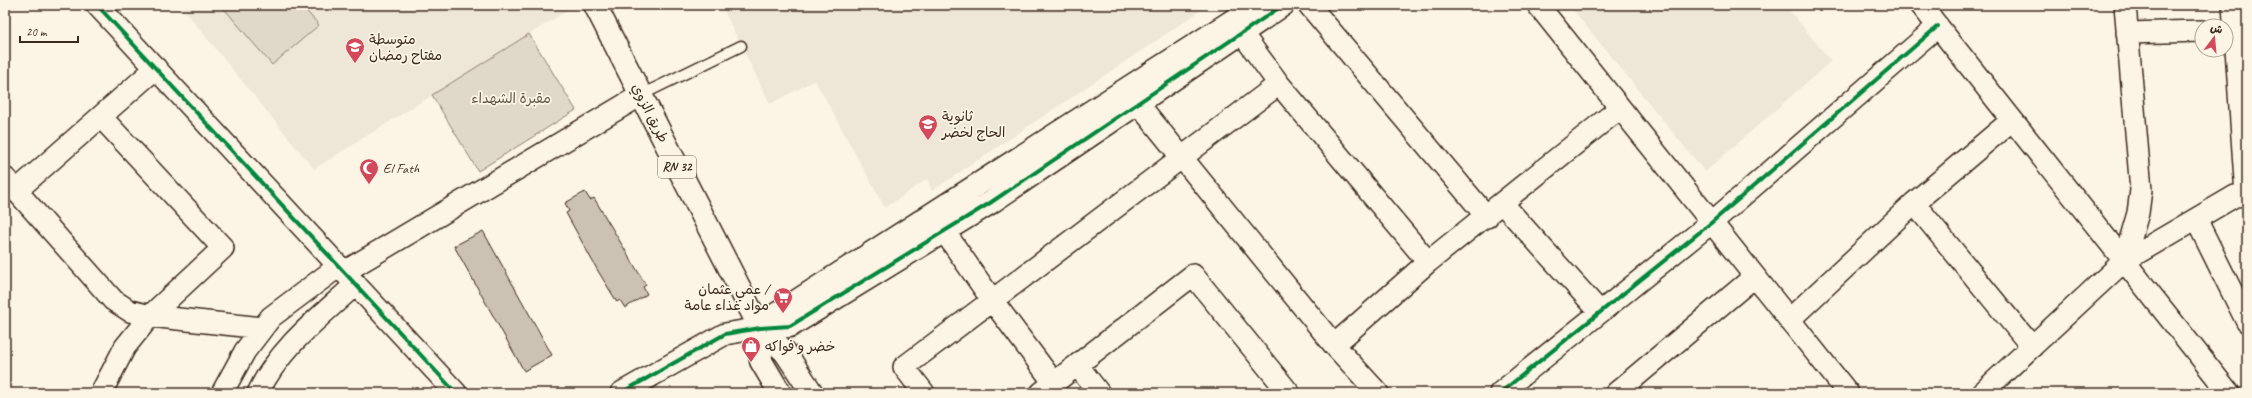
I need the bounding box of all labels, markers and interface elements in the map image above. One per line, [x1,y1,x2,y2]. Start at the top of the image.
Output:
scale bar [20,18,78,44]
north arrow [2194,18,2234,58]
text: ش [2209,20,2225,37]
text: 20 m [26,24,48,40]
place label: متوسطة مفتاح رمضان [369,31,442,65]
school or university icon: متوسطة مفتاح رمضان [344,36,366,64]
street label: طريق الزوي [626,81,672,146]
park label: مقبرة الشهداء [471,90,551,107]
place label: ثانوية الحاج لخضر [941,108,1005,142]
school or university icon: ثانوية الحاج لخضر [917,113,939,141]
road number: RN 32 [658,156,696,178]
mosque icon: El Fath [358,157,380,185]
place label: El Fath [383,160,420,177]
place label: عمي عثمان / مواد غذاء عامة [684,281,772,314]
supermarket icon: عمي عثمان / مواد غذاء عامة [772,286,794,314]
shop icon: خضر و فواكه [740,335,762,363]
place label: خضر و فواكه [765,338,835,355]

